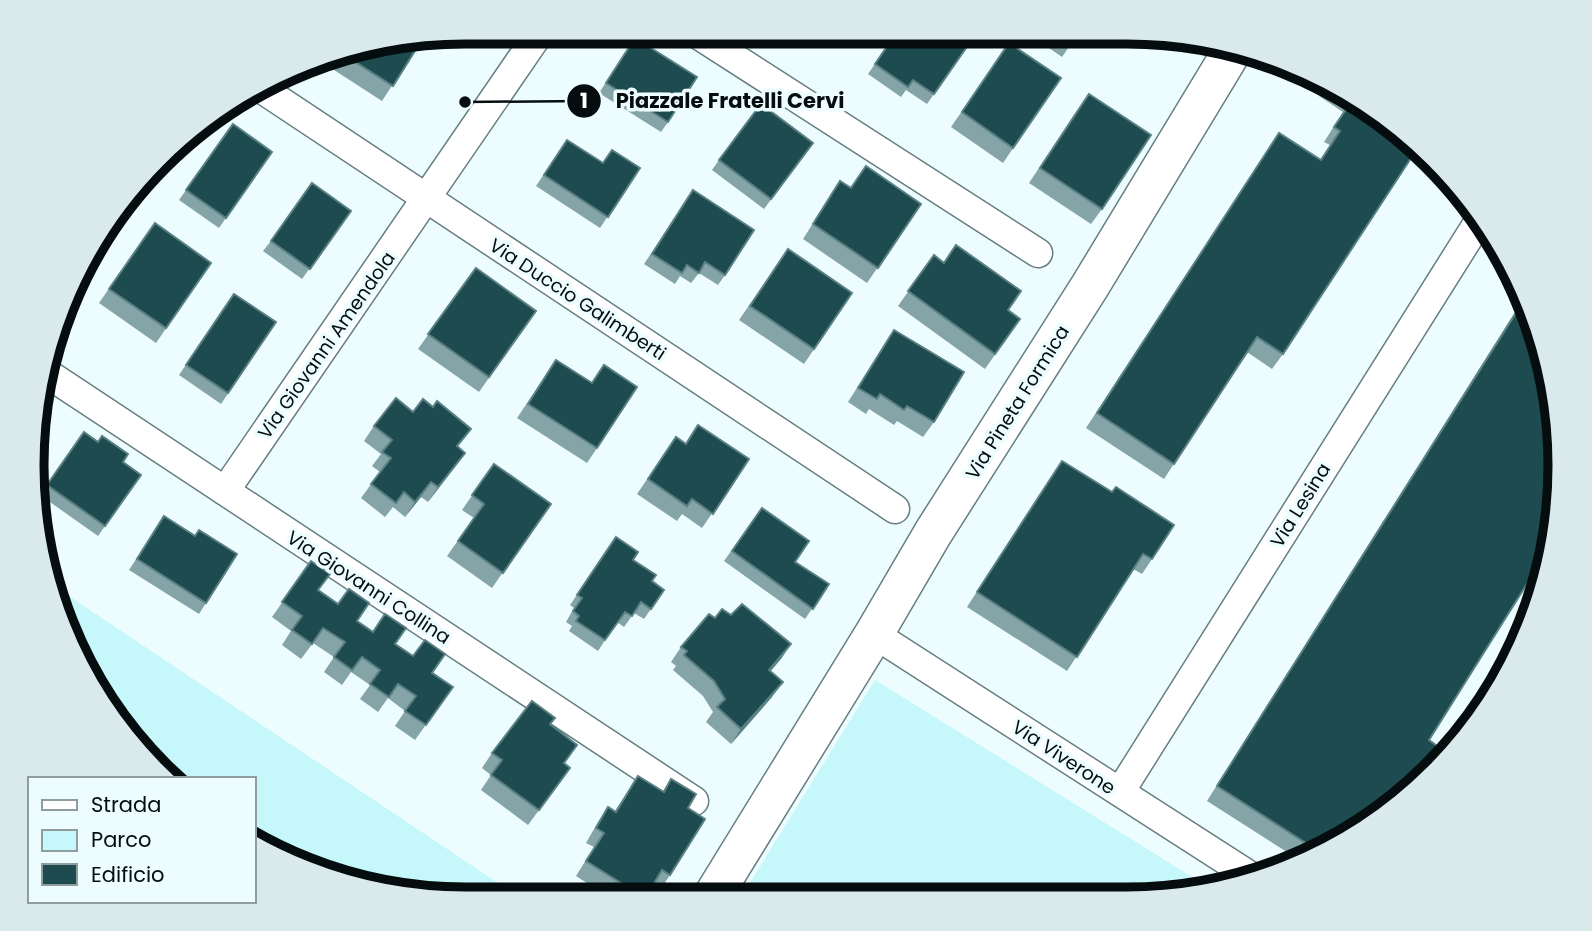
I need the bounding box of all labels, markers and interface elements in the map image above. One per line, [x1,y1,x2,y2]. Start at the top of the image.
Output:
callout: Piazzale Fratelli Cervi [566,80,858,122]
text: 1 [580,86,588,115]
text: Piazzale Fratelli Cervi [616,86,844,115]
street label: Via Duccio Galimberti [484,232,671,367]
street label: Via Giovanni Amendola [251,246,402,445]
street label: Via Pineta Formica [959,320,1076,485]
street label: Via Lesina [1264,458,1337,553]
street label: Via Giovanni Collina [281,524,456,651]
street label: Via Viverone [1007,714,1121,801]
legend [28,777,256,903]
text: Strada [91,790,161,819]
text: Parco [91,825,151,854]
text: Edificio [91,860,165,889]

